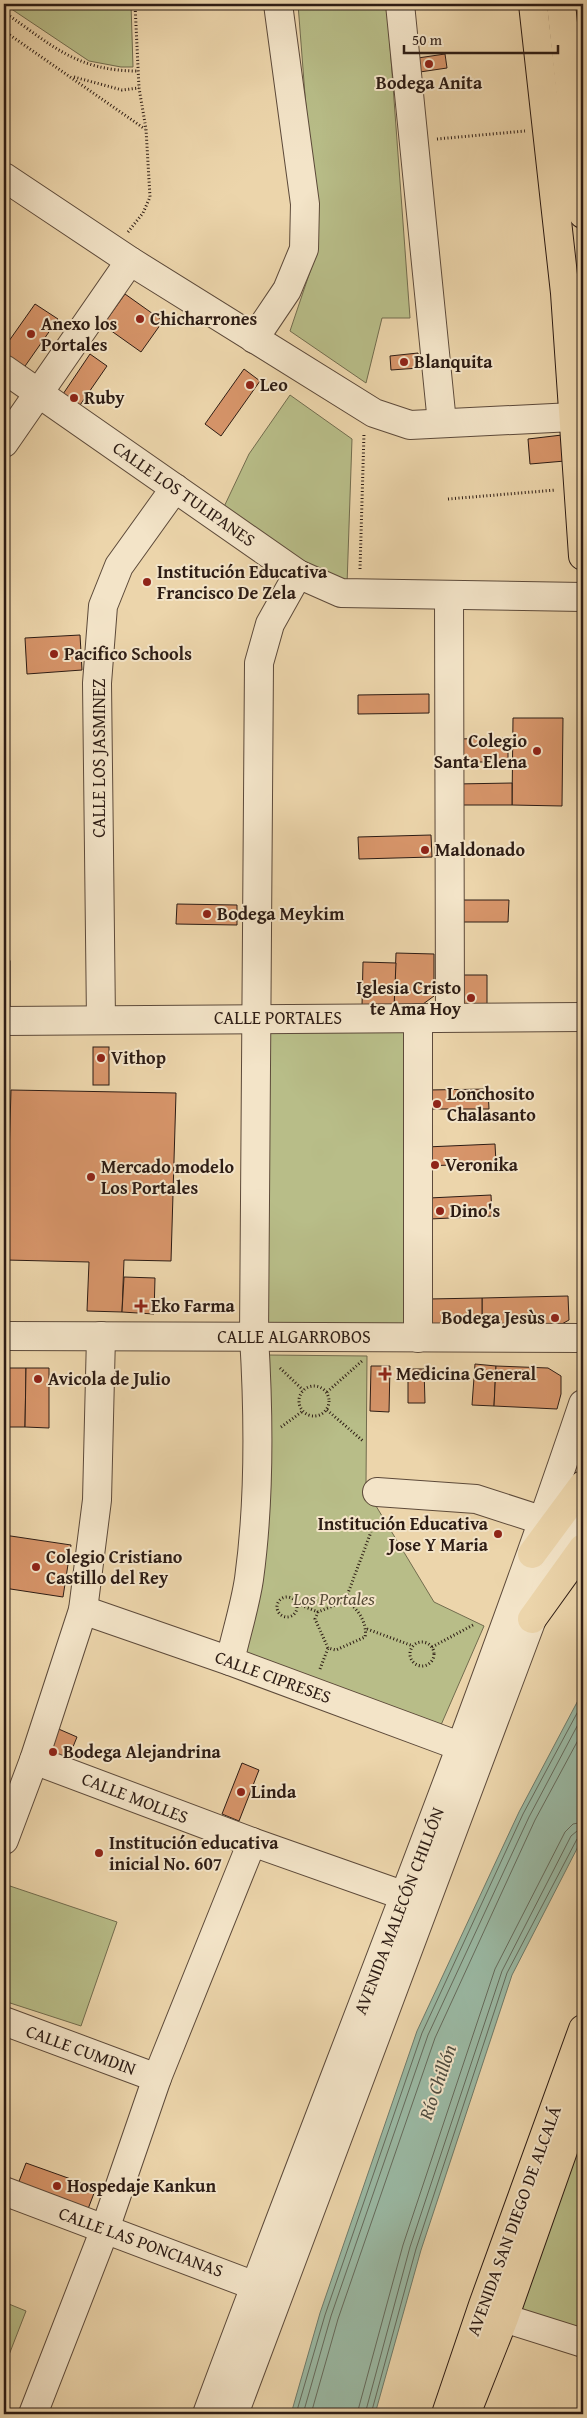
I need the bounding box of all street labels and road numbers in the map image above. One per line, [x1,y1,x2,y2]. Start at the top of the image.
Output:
street label: CALLE LOS TULIPANES [107,434,261,553]
street label: CALLE LOS JASMINEZ [85,678,112,838]
street label: CALLE PORTALES [214,1004,342,1031]
street label: CALLE ALGARROBOS [217,1323,371,1350]
street label: CALLE CIPRESES [211,1643,335,1710]
street label: CALLE MOLLES [78,1765,192,1830]
street label: AVENIDA MALECÓN CHILLÓN [346,1803,451,2019]
street label: CALLE CUMDIN [22,2017,140,2082]
street label: AVENIDA SAN DIEGO DE ALCALÁ [459,2102,568,2340]
street label: CALLE LAS PONCIANAS [55,2199,227,2284]

